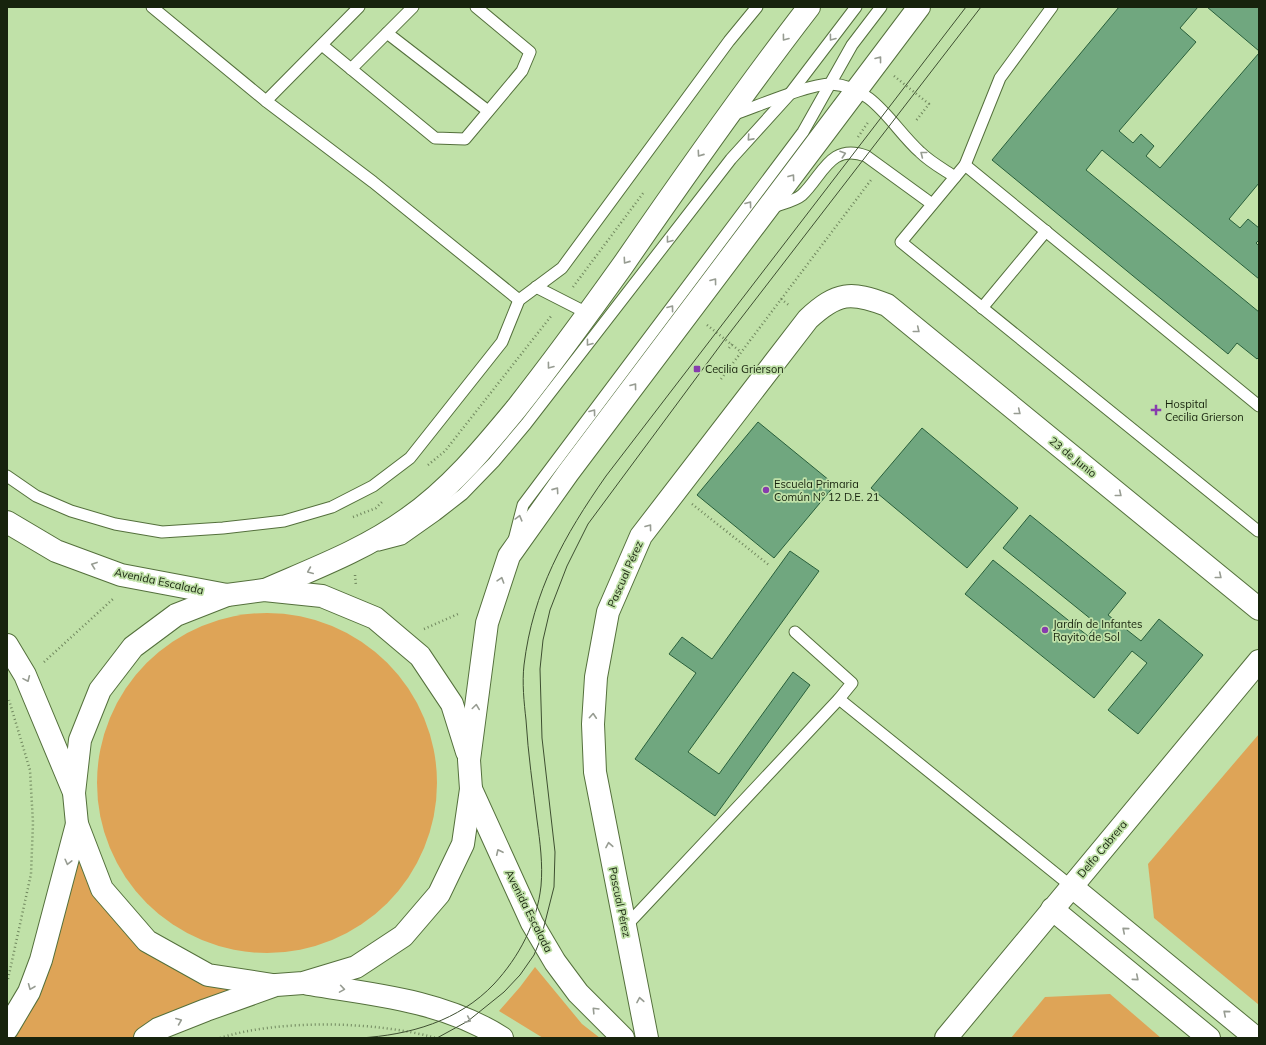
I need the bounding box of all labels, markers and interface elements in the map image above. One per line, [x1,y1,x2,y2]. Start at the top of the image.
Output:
one-way arrow [783,34,790,41]
one-way arrow [830,34,837,41]
one-way arrow [875,56,882,63]
one-way arrow [747,133,754,141]
one-way arrow [697,150,705,157]
one-way arrow [839,150,846,159]
one-way arrow [920,152,928,159]
one-way arrow [787,174,794,181]
one-way arrow [744,201,752,208]
one-way arrow [666,235,673,242]
one-way arrow [624,256,631,263]
one-way arrow [709,278,716,285]
one-way arrow [666,305,674,312]
one-way arrow [913,325,920,332]
one-way arrow [587,338,594,345]
one-way arrow [547,362,554,369]
place label: Cecilia Grierson [705,362,784,376]
marker: Cecilia Grierson [692,364,702,374]
one-way arrow [629,383,636,390]
place label: Hospital Cecilia Grierson [1165,397,1244,424]
marker: Hospital Cecilia Grierson [1150,404,1162,416]
one-way arrow [1013,407,1020,414]
one-way arrow [588,409,596,416]
street label: 23 de Junio [1047,434,1099,480]
place label: Escuela Primaria Común N° 12 D.E. 21 [774,477,879,504]
marker: Escuela Primaria Común N° 12 D.E. 21 [761,485,771,495]
one-way arrow [551,487,559,494]
one-way arrow [1114,490,1121,497]
one-way arrow [515,515,523,521]
one-way arrow [644,524,652,531]
street label: Pascual Pérez [604,538,646,609]
one-way arrow [90,561,97,569]
street label: Avenida Escalada [113,565,205,597]
one-way arrow [306,566,313,574]
one-way arrow [1215,572,1222,579]
one-way arrow [496,577,505,584]
place label: Jardín de Infantes Rayito de Sol [1053,617,1142,644]
marker: Jardín de Infantes Rayito de Sol [1040,625,1050,635]
one-way arrow [22,675,30,682]
one-way arrow [471,704,480,710]
one-way arrow [589,713,598,719]
street label: Delfo Cabrera [1074,817,1130,881]
one-way arrow [605,842,613,848]
one-way arrow [496,849,504,857]
one-way arrow [64,858,73,865]
street label: Pascual Pérez [606,866,634,939]
street label: Avenida Escalada [502,867,556,955]
one-way arrow [1123,928,1130,935]
one-way arrow [1132,974,1139,981]
one-way arrow [28,982,36,990]
one-way arrow [339,984,345,993]
one-way arrow [637,996,645,1003]
one-way arrow [592,1007,600,1015]
one-way arrow [1223,1011,1230,1018]
one-way arrow [463,1015,471,1023]
one-way arrow [176,1017,183,1025]

